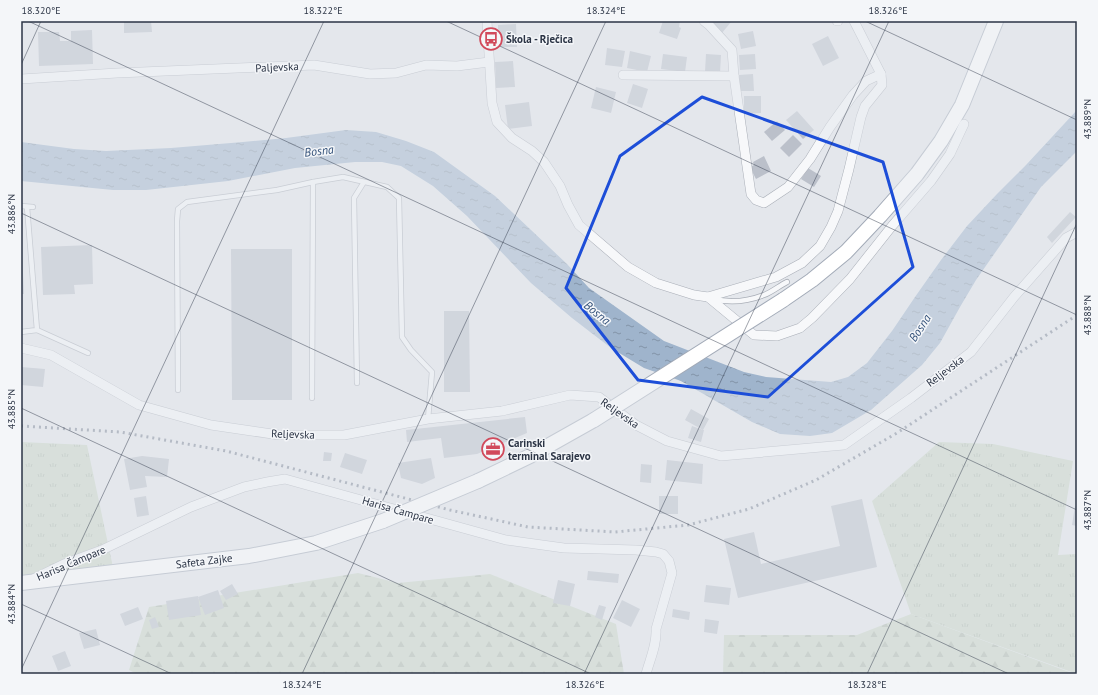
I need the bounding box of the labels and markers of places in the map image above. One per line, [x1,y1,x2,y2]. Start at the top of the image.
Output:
bus stop icon: Škola - Rječica [478,26,504,52]
place label: Škola - Rječica [506,32,573,46]
office icon: Carinski terminal Sarajevo [480,436,506,462]
place label: Carinski terminal Sarajevo [508,436,591,463]

